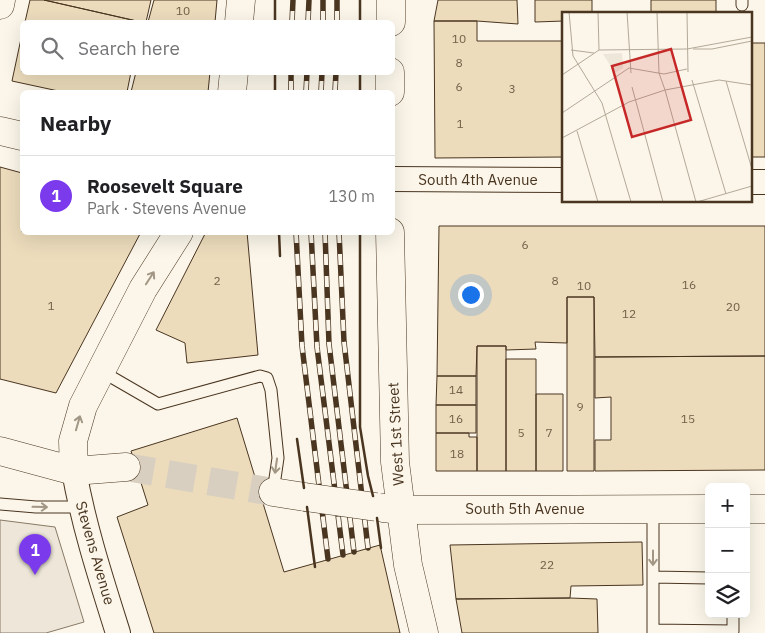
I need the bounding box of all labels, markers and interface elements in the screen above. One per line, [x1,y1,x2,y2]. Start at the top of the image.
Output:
house number: 10 [176,3,190,18]
inset map [562,12,752,202]
search box [20,20,395,75]
house number: 10 [452,31,466,46]
icon: search [38,34,66,62]
text: Search here [78,36,180,60]
house number: 8 [455,55,463,70]
house number: 6 [455,79,463,94]
house number: 3 [508,81,516,96]
text: Nearby [40,109,111,137]
house number: 1 [456,116,464,131]
street label: South 4th Avenue [418,170,538,189]
text: Roosevelt Square [87,174,243,198]
text: 1 [51,186,61,206]
text: 130 m [328,186,375,206]
text: Park · Stevens Avenue [87,198,246,218]
house number: 6 [521,237,529,252]
one-way arrow [145,271,155,285]
house number: 2 [213,273,221,288]
house number: 8 [551,273,559,288]
house number: 16 [682,277,696,292]
house number: 10 [577,278,591,293]
your location [458,282,484,308]
house number: 1 [47,298,55,313]
house number: 20 [726,299,740,314]
house number: 12 [622,306,636,321]
street label: West 1st Street [383,382,408,486]
house number: 14 [449,382,463,397]
house number: 9 [576,399,584,414]
house number: 16 [449,411,463,426]
house number: 15 [681,411,695,426]
one-way arrow [74,416,84,432]
house number: 5 [517,425,525,440]
house number: 7 [545,425,553,440]
house number: 18 [450,446,464,461]
one-way arrow [271,457,281,473]
map controls [705,483,750,618]
button: + [705,483,750,528]
street label: Stevens Avenue [72,499,119,607]
street label: South 5th Avenue [465,499,585,518]
one-way arrow [32,502,48,512]
button: − [705,528,750,573]
pin: 1 [19,534,51,575]
one-way arrow [648,550,658,566]
house number: 22 [540,557,554,572]
button: layers [705,573,750,618]

